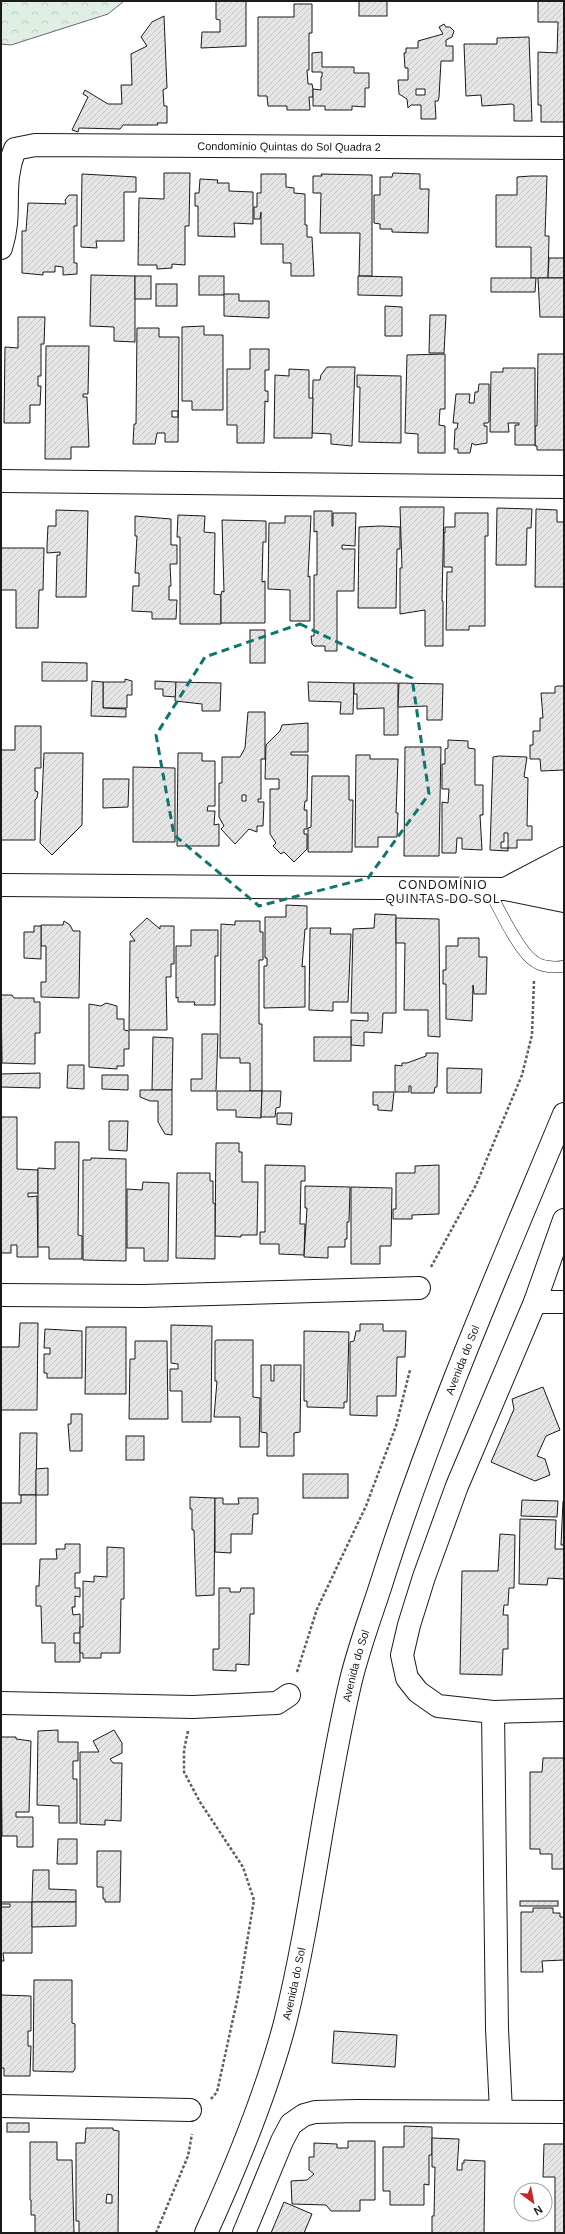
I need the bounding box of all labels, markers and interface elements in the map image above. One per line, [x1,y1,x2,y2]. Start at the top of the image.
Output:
street label: Condomínio Quintas do Sol Quadra 2 [197,140,381,153]
district label: CONDOMÍNIO QUINTAS DO SOL [385,877,501,906]
street label: Avenida do Sol [443,1323,482,1396]
street label: Avenida do Sol [340,1628,371,1703]
street label: Avenida do Sol [280,1946,307,2021]
north arrow [513,2182,553,2222]
text: N [532,2203,545,2218]

